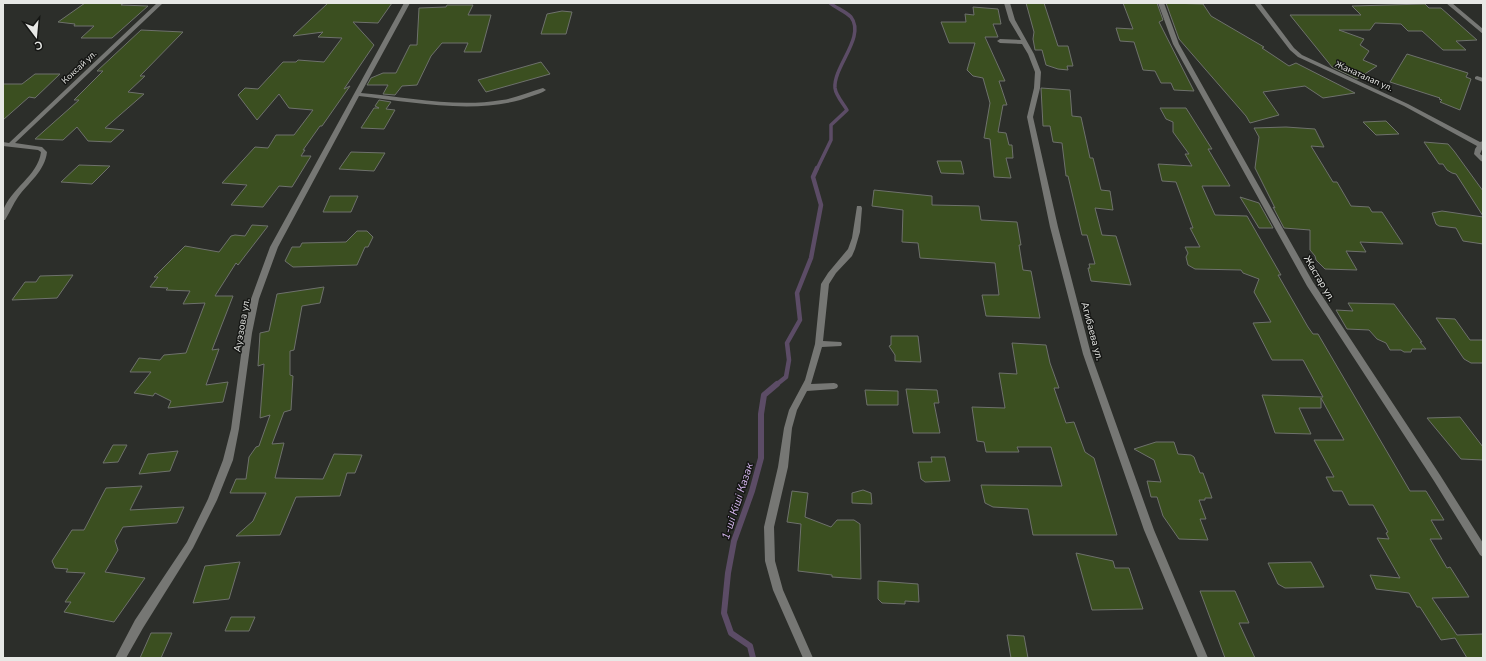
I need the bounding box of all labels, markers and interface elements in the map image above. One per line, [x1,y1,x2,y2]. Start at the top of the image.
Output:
north arrow [16,16,56,56]
text: С [32,37,44,54]
street label: Коксай ул. [59,48,99,86]
street label: Жанаталап ул. [1333,58,1395,94]
street label: Жастар ул. [1300,253,1338,304]
street label: Ауэзова ул. [230,297,254,353]
street label: Агибаева ул. [1077,300,1107,362]
water label: 1-ші Кіші Казак [718,461,757,541]

